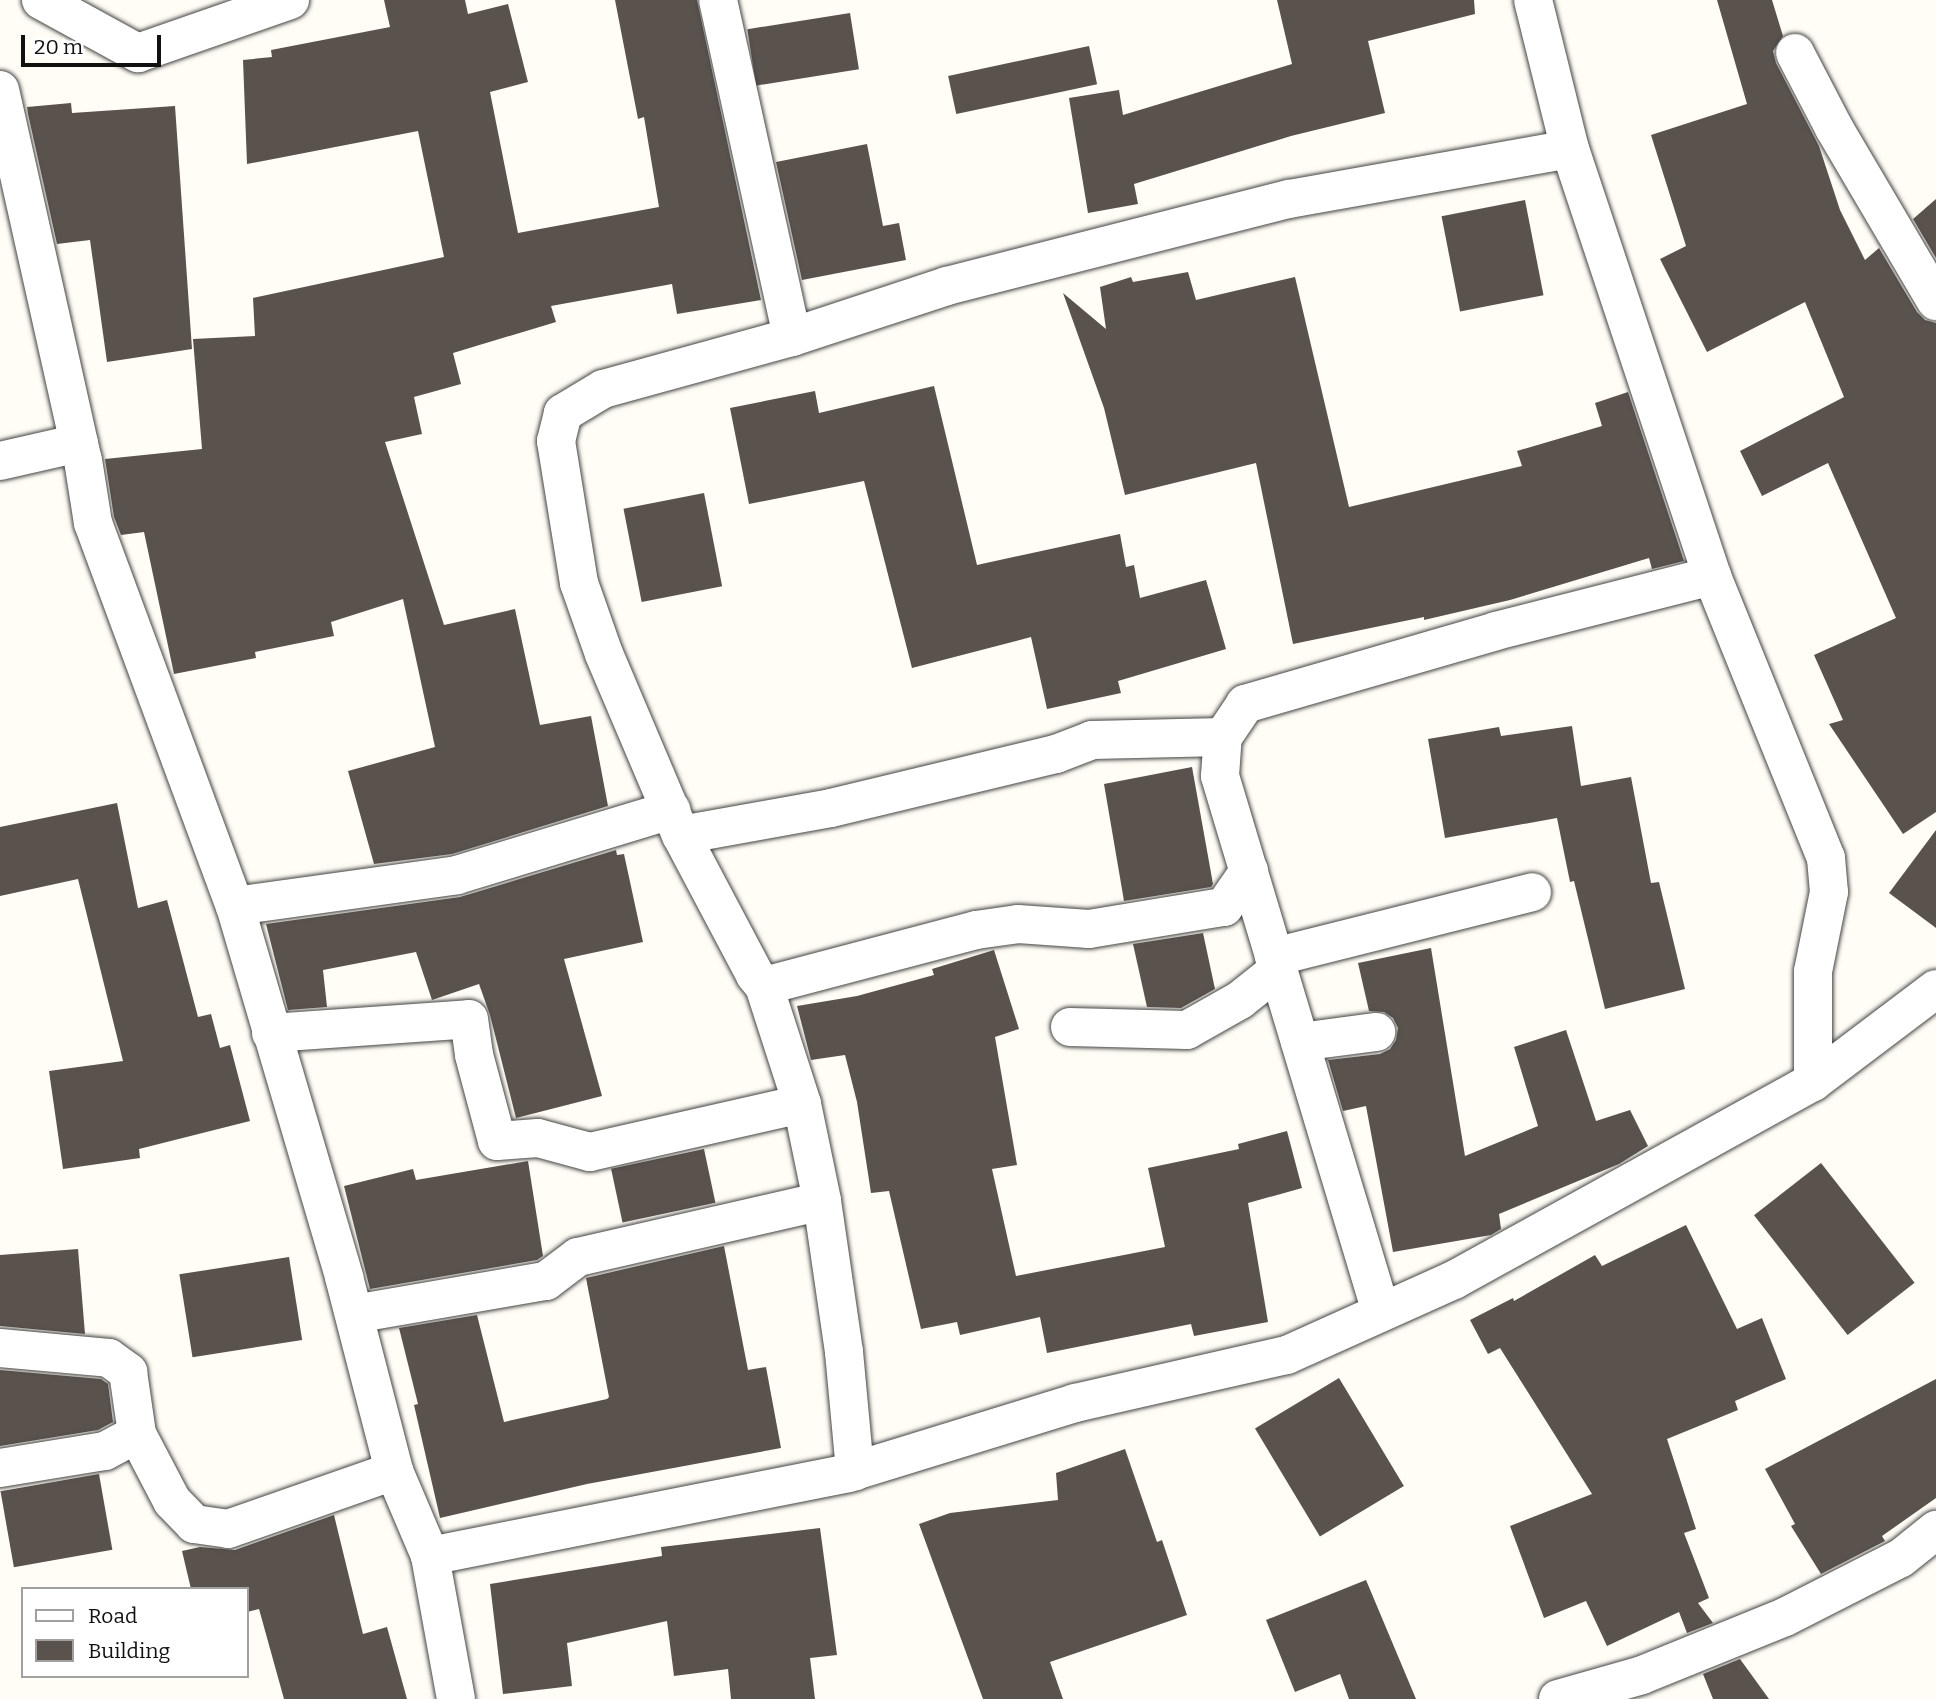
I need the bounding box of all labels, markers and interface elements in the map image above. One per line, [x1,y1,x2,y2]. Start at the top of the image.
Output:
scale bar [24,21,164,65]
text: 20 m [34,34,83,60]
legend [21,1587,248,1678]
text: Road [88,1603,137,1629]
text: Building [88,1638,170,1664]

